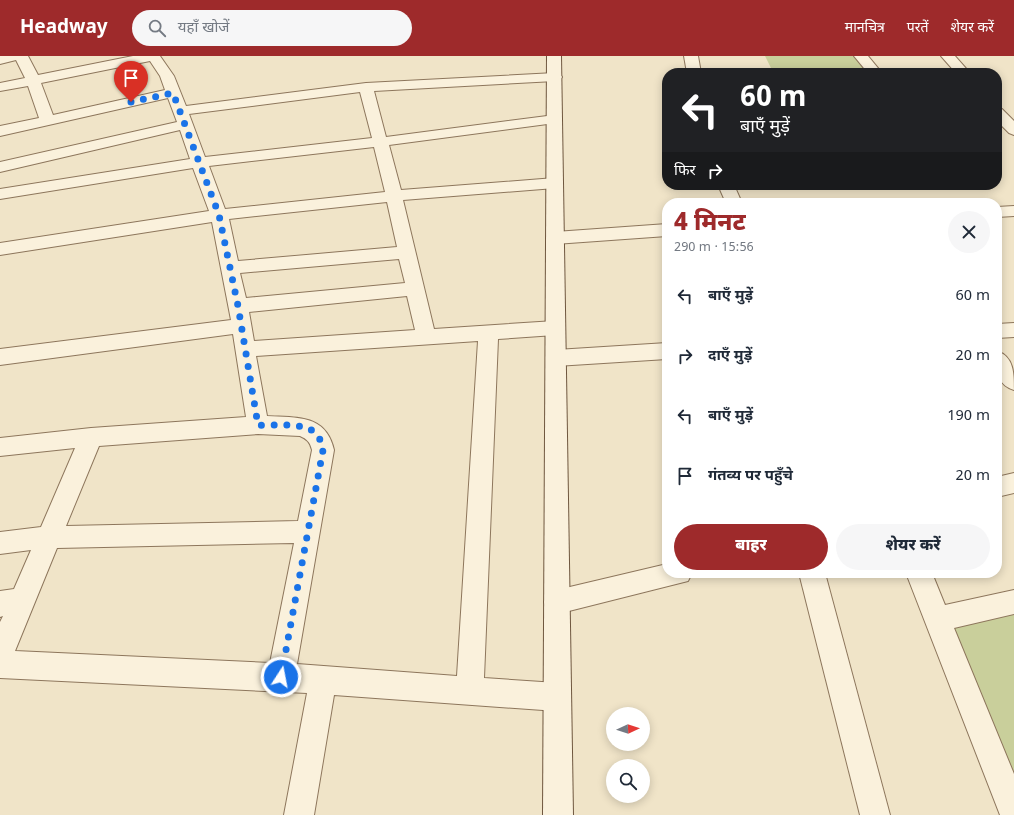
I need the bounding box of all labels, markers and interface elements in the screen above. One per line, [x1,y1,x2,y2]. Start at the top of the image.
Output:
search box [132,10,412,46]
text: Headway [20,16,108,41]
icon: search [146,17,168,39]
text: यहाँ खोजें [178,19,229,38]
text: मानचित्र [845,19,885,38]
text: परतें [907,19,929,38]
text: शेयर करें [951,19,994,38]
pin [114,61,148,102]
icon: arrive [120,67,142,89]
text: 60 m [740,81,806,117]
icon: left [674,84,726,136]
text: बाएँ मुड़ें [740,116,790,139]
icon: right [704,160,726,182]
text: फिर [674,162,696,181]
text: 4 मिनट [674,208,746,240]
button: close [948,211,990,253]
text: 290 m · 15:56 [674,239,754,256]
icon: left [674,285,696,307]
text: बाएँ मुड़ें [708,287,753,306]
text: 60 m [956,287,990,306]
icon: right [674,345,696,367]
text: दाएँ मुड़ें [708,347,752,366]
text: 20 m [956,347,990,366]
icon: left [674,405,696,427]
text: बाएँ मुड़ें [708,407,753,426]
text: 190 m [947,407,990,426]
icon: arrive [674,465,696,487]
text: गंतव्य पर पहुँचे [708,467,793,486]
text: 20 m [956,467,990,486]
button: बाहर [674,524,828,570]
button: शेयर करें [836,524,990,570]
position arrow [260,656,302,698]
north arrow [606,707,650,751]
map controls [606,707,650,803]
button: search [606,759,650,803]

